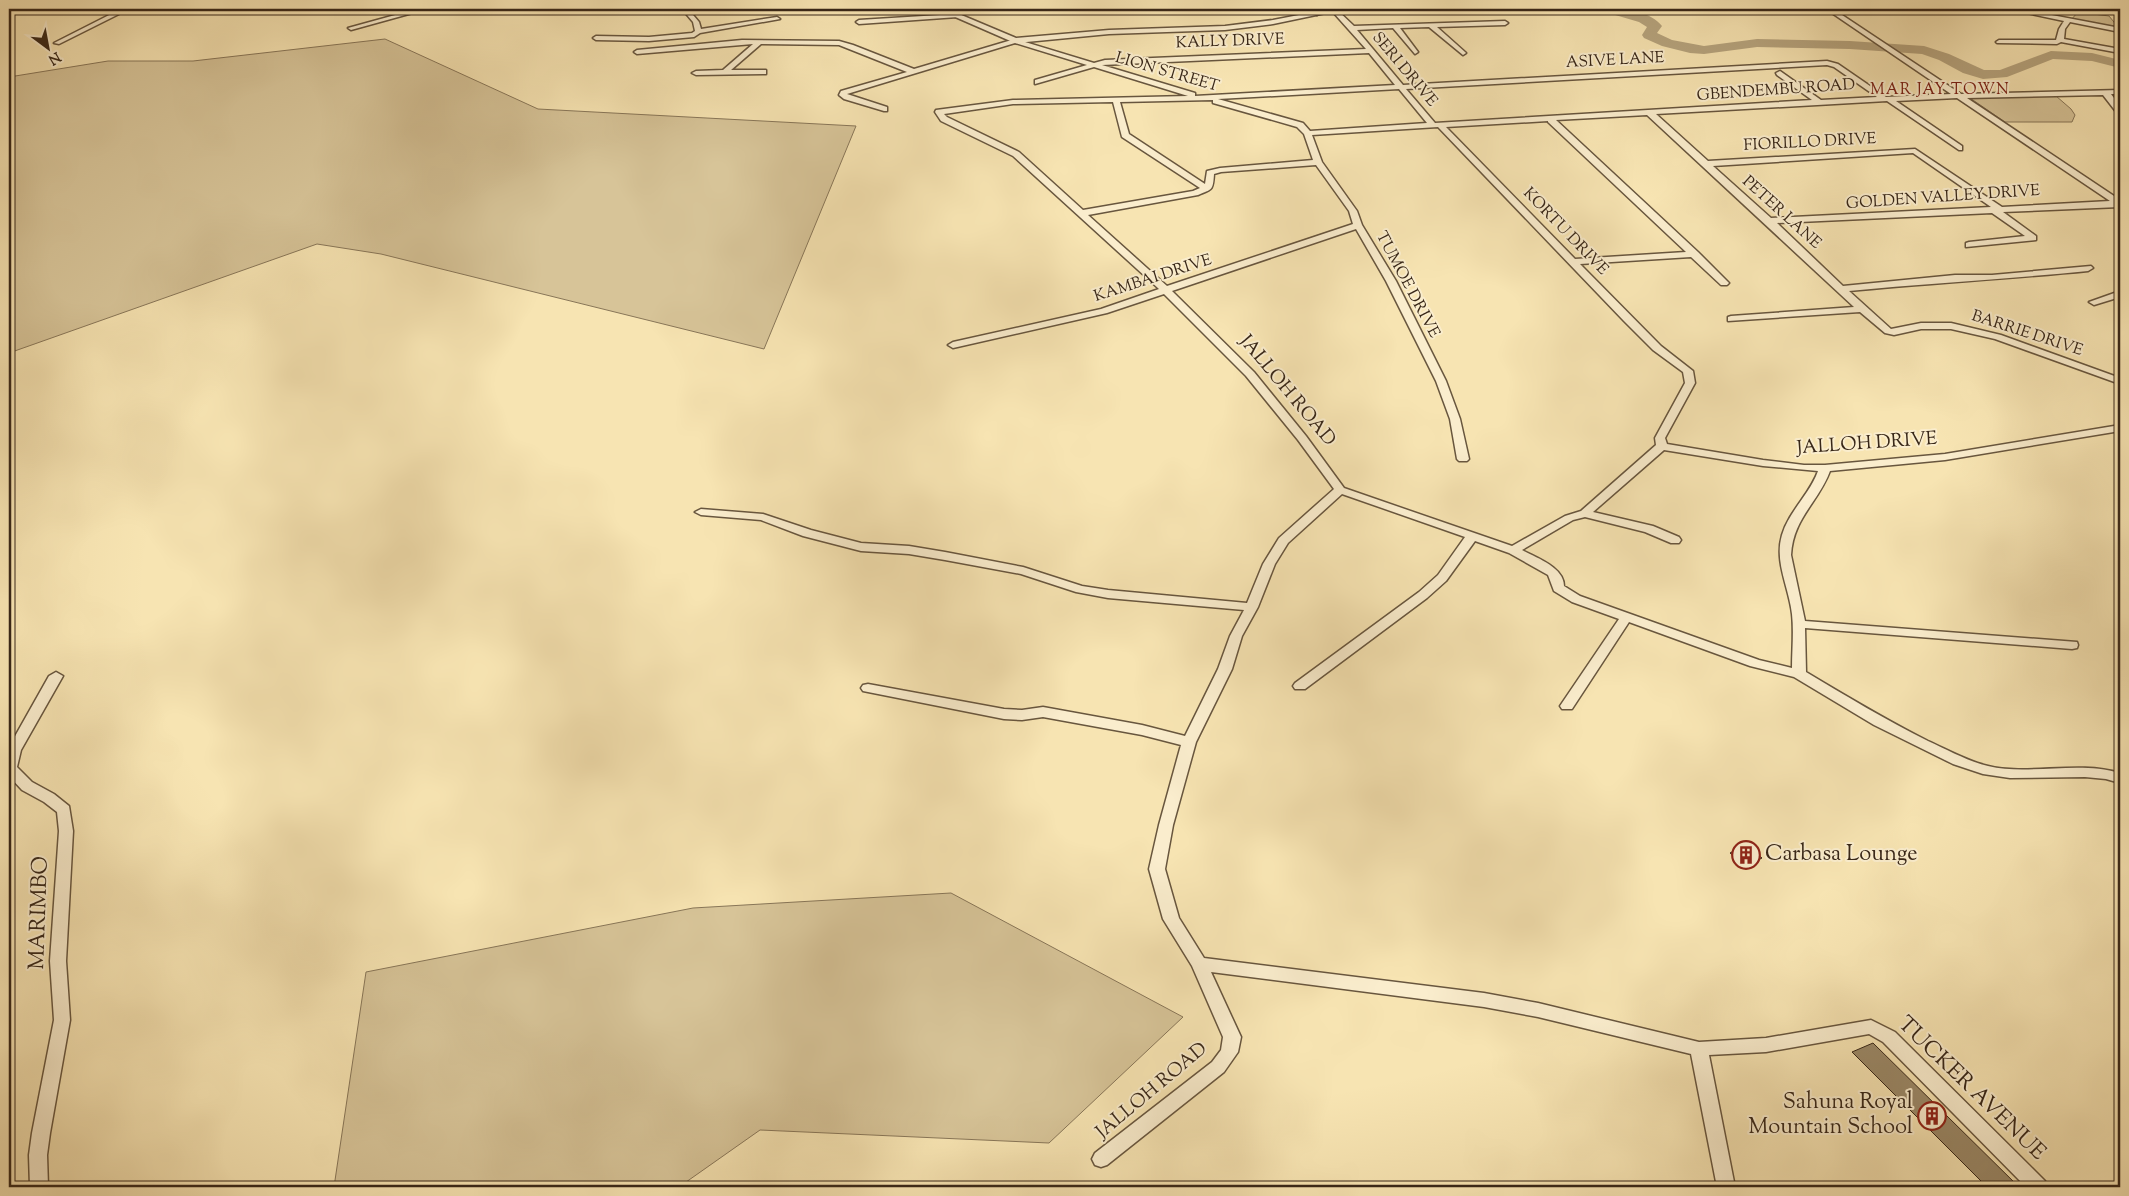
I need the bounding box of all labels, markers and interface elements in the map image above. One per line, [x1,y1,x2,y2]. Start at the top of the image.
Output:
north arrow [22,22,72,72]
street label: SERI DRIVE [1366,28,1442,113]
street label: KALLY DRIVE [1175,29,1285,55]
text: N [44,46,64,69]
street label: LION STREET [1112,47,1222,99]
street label: ASIVE LANE [1565,47,1665,75]
street label: GBENDEMBU ROAD [1696,74,1856,108]
district label: MAR JAY TOWN [1870,79,2010,102]
street label: FIORILLO DRIVE [1743,128,1877,158]
street label: PETER LANE [1736,171,1826,255]
street label: GOLDEN VALLEY DRIVE [1845,180,2041,216]
street label: KORTU DRIVE [1517,183,1613,281]
street label: TUMOE DRIVE [1369,228,1445,343]
street label: KAMBAI DRIVE [1091,249,1215,309]
street label: BARRIE DRIVE [1968,305,2086,363]
street label: JALLOH ROAD [1232,329,1342,453]
street label: JALLOH DRIVE [1795,426,1939,462]
place label: Carbasa Lounge [1765,839,1918,871]
building icon: Carbasa Lounge [1731,840,1761,870]
street label: MARIMBO [22,855,58,971]
street label: TUCKER AVENUE [1890,1010,2052,1168]
street label: JALLOH ROAD [1090,1036,1214,1146]
place label: Sahuna Royal Mountain School [1748,1087,1913,1144]
building icon: Sahuna Royal Mountain School [1917,1101,1947,1131]

